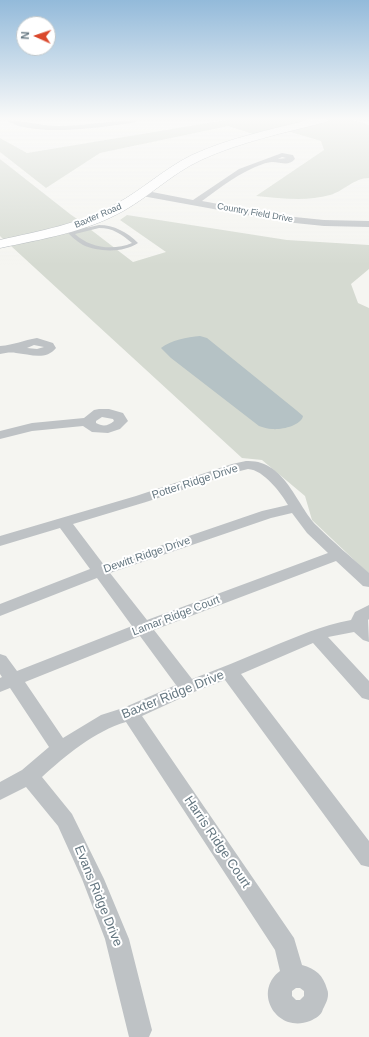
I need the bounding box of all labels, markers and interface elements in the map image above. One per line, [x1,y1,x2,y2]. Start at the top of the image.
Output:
north arrow [16,16,56,56]
text: N [19,31,31,40]
street label: Baxter Road [73,201,123,231]
street label: Country Field Drive [216,201,294,225]
street label: Potter Ridge Drive [150,462,240,502]
street label: Dewitt Ridge Drive [102,534,192,576]
street label: Lamar Ridge Court [130,593,222,639]
street label: Baxter Ridge Drive [120,667,226,723]
street label: Harris Ridge Court [180,793,254,891]
street label: Evans Ridge Drive [71,843,125,949]

